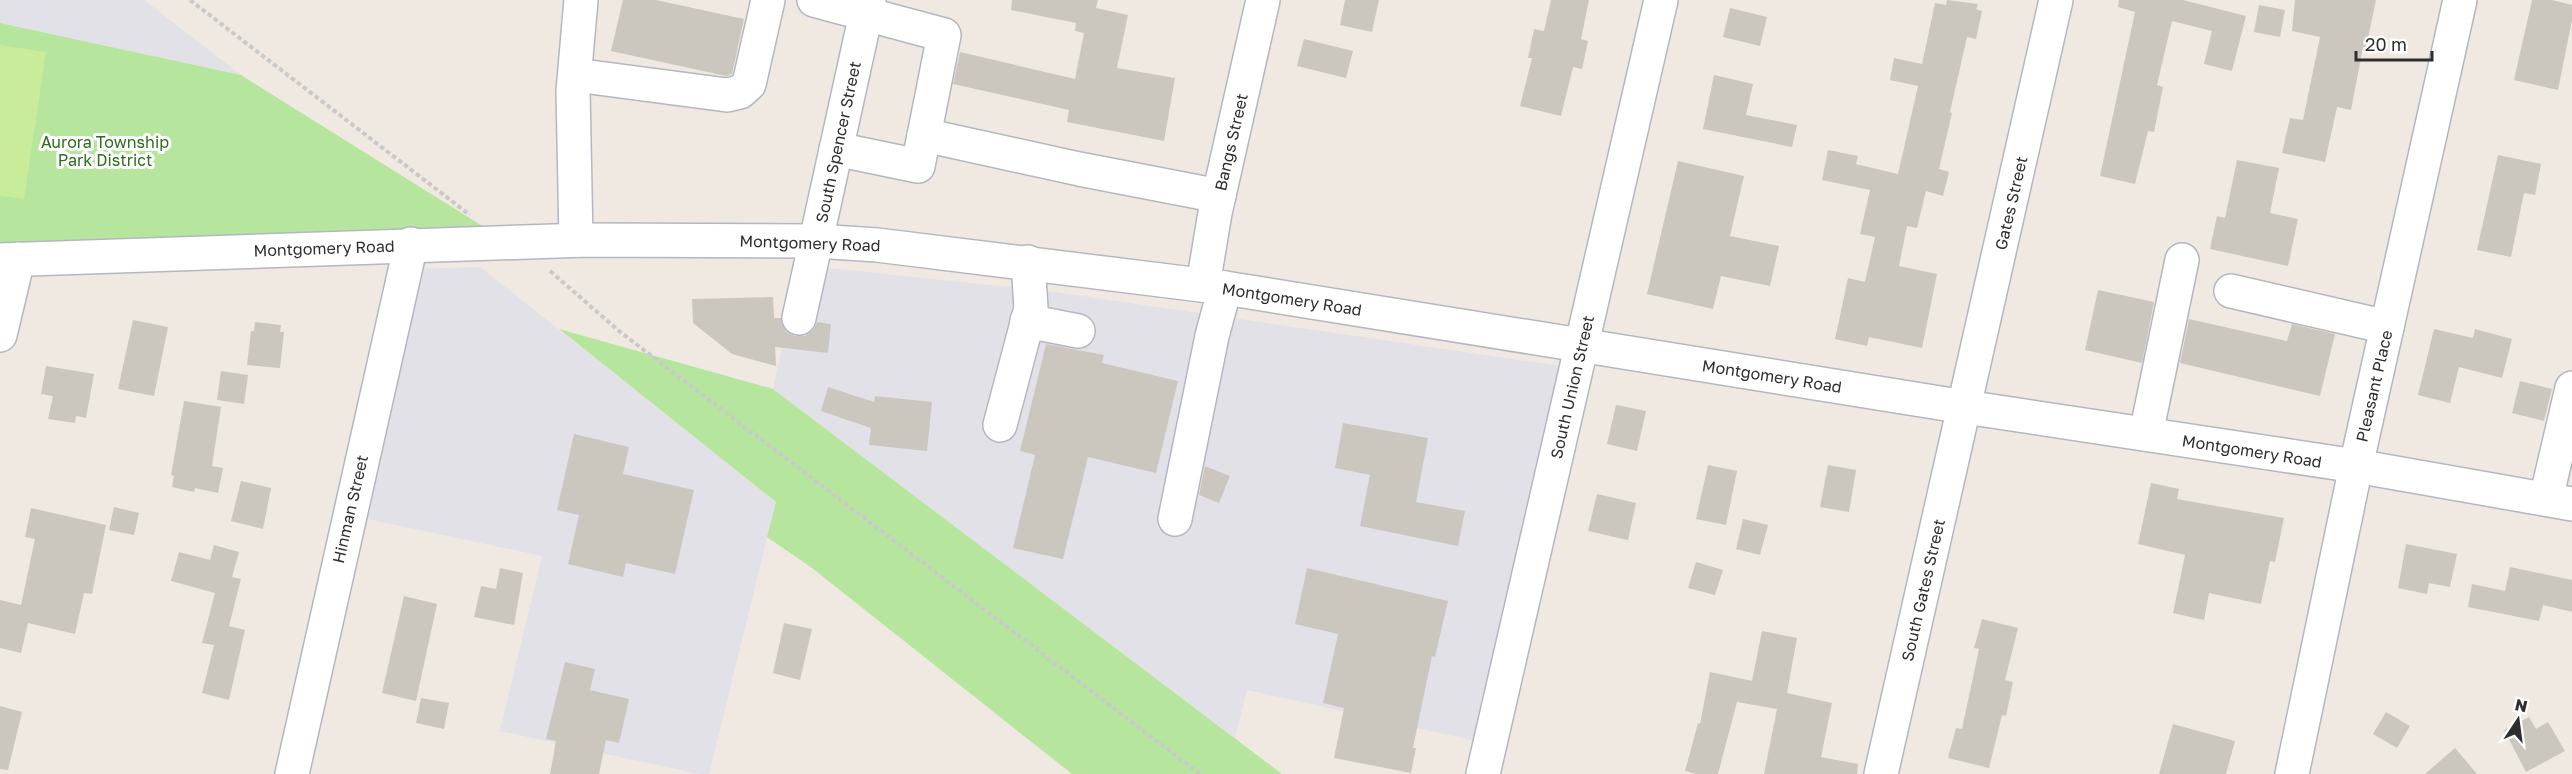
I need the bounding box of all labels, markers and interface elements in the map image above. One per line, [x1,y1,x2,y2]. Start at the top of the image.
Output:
scale bar [2356,24,2432,62]
text: 20 m [2365,33,2407,55]
street label: South Spencer Street [811,59,865,225]
street label: Bangs Street [1210,91,1252,193]
park label: Aurora Township Park District [41,132,169,170]
street label: Gates Street [1990,154,2032,252]
street label: Montgomery Road [739,231,881,255]
street label: Montgomery Road [253,236,395,260]
street label: Montgomery Road [1221,278,1363,320]
street label: South Union Street [1546,313,1598,461]
street label: Pleasant Place [2351,328,2397,444]
street label: Montgomery Road [1701,355,1843,397]
street label: Montgomery Road [2181,430,2323,472]
street label: Hinman Street [328,453,372,565]
street label: South Gates Street [1897,517,1949,663]
north arrow [2488,690,2548,750]
text: N [2513,694,2530,716]

